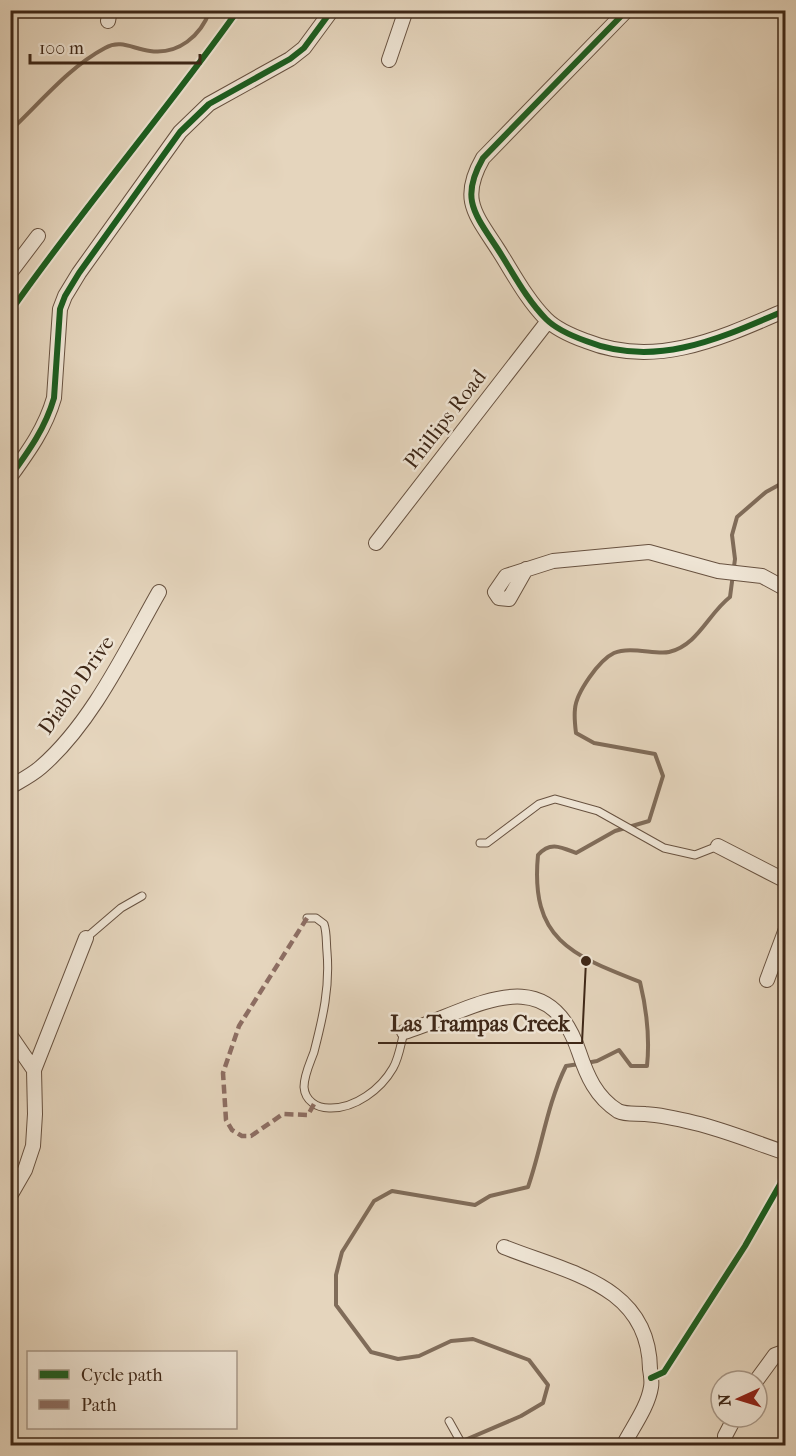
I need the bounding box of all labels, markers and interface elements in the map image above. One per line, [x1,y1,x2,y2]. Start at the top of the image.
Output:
scale bar [30,27,200,65]
text: 100 m [39,38,84,59]
street label: Phillips Road [399,364,491,473]
street label: Diablo Drive [33,631,119,739]
callout: Las Trampas Creek [378,1003,582,1043]
text: Las Trampas Creek [390,1011,570,1037]
legend [27,1351,237,1429]
text: Cycle path [81,1365,162,1386]
north arrow [709,1369,769,1429]
text: N [715,1392,734,1407]
text: Path [81,1395,117,1416]

